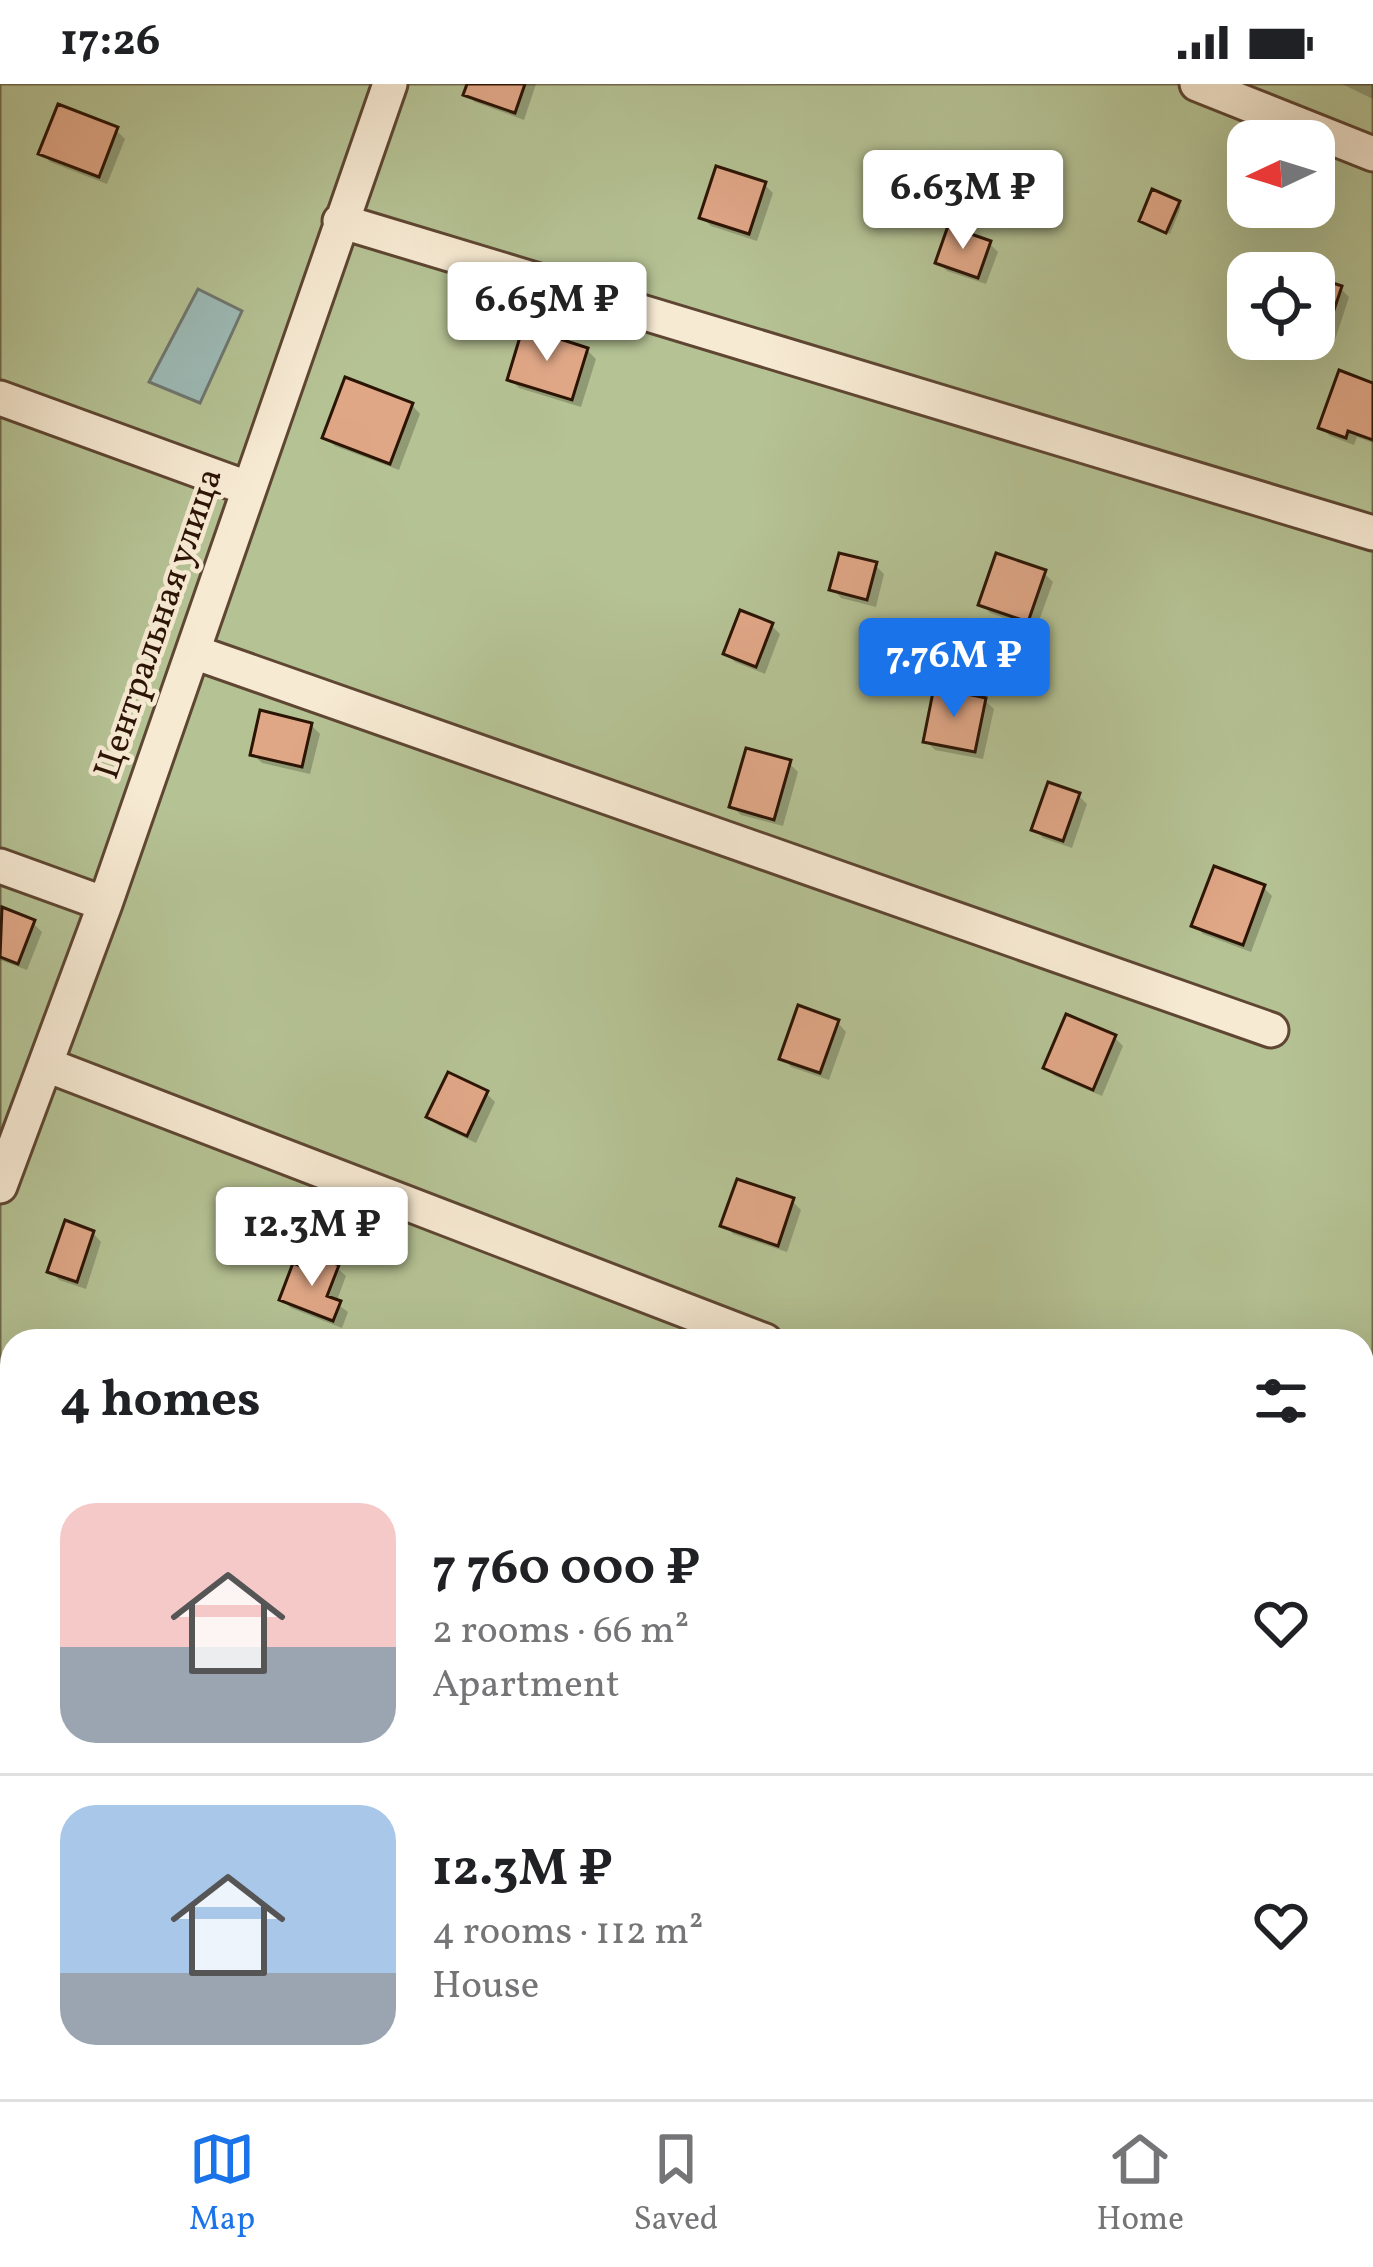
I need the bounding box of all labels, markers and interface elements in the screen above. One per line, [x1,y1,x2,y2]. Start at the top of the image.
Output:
text: 17:26 [60,11,161,74]
north arrow [1227,120,1335,228]
map controls [1227,120,1335,360]
pin: 6.63M ₽ [852,150,1074,252]
text: 6.63M ₽ [890,162,1036,216]
button: locate [1227,252,1335,360]
pin: 6.65M ₽ [436,262,658,364]
text: 6.65M ₽ [475,274,619,328]
street label: Центральная улица [83,462,237,786]
pin: 7.76M ₽ [843,618,1065,720]
text: 7.76M ₽ [886,630,1022,684]
pin: 12.3M ₽ [201,1187,423,1289]
text: 12.3M ₽ [243,1199,381,1253]
text: 4 homes [60,1366,261,1437]
icon: filters [1248,1368,1314,1434]
text: 7 760 000 ₽ [432,1534,700,1605]
icon: home [156,1551,300,1695]
icon: heart [1248,1590,1314,1656]
text: 2 rooms · 66 m² [432,1605,689,1659]
text: Apartment [432,1659,620,1713]
text: 12.3M ₽ [432,1835,613,1906]
icon: home [156,1853,300,1997]
icon: heart [1248,1892,1314,1958]
text: 4 rooms · 112 m² [432,1906,703,1960]
text: House [432,1960,539,2014]
tab: Map [189,2126,255,2244]
tab: Saved [633,2126,718,2244]
tab: Home [1097,2126,1184,2244]

